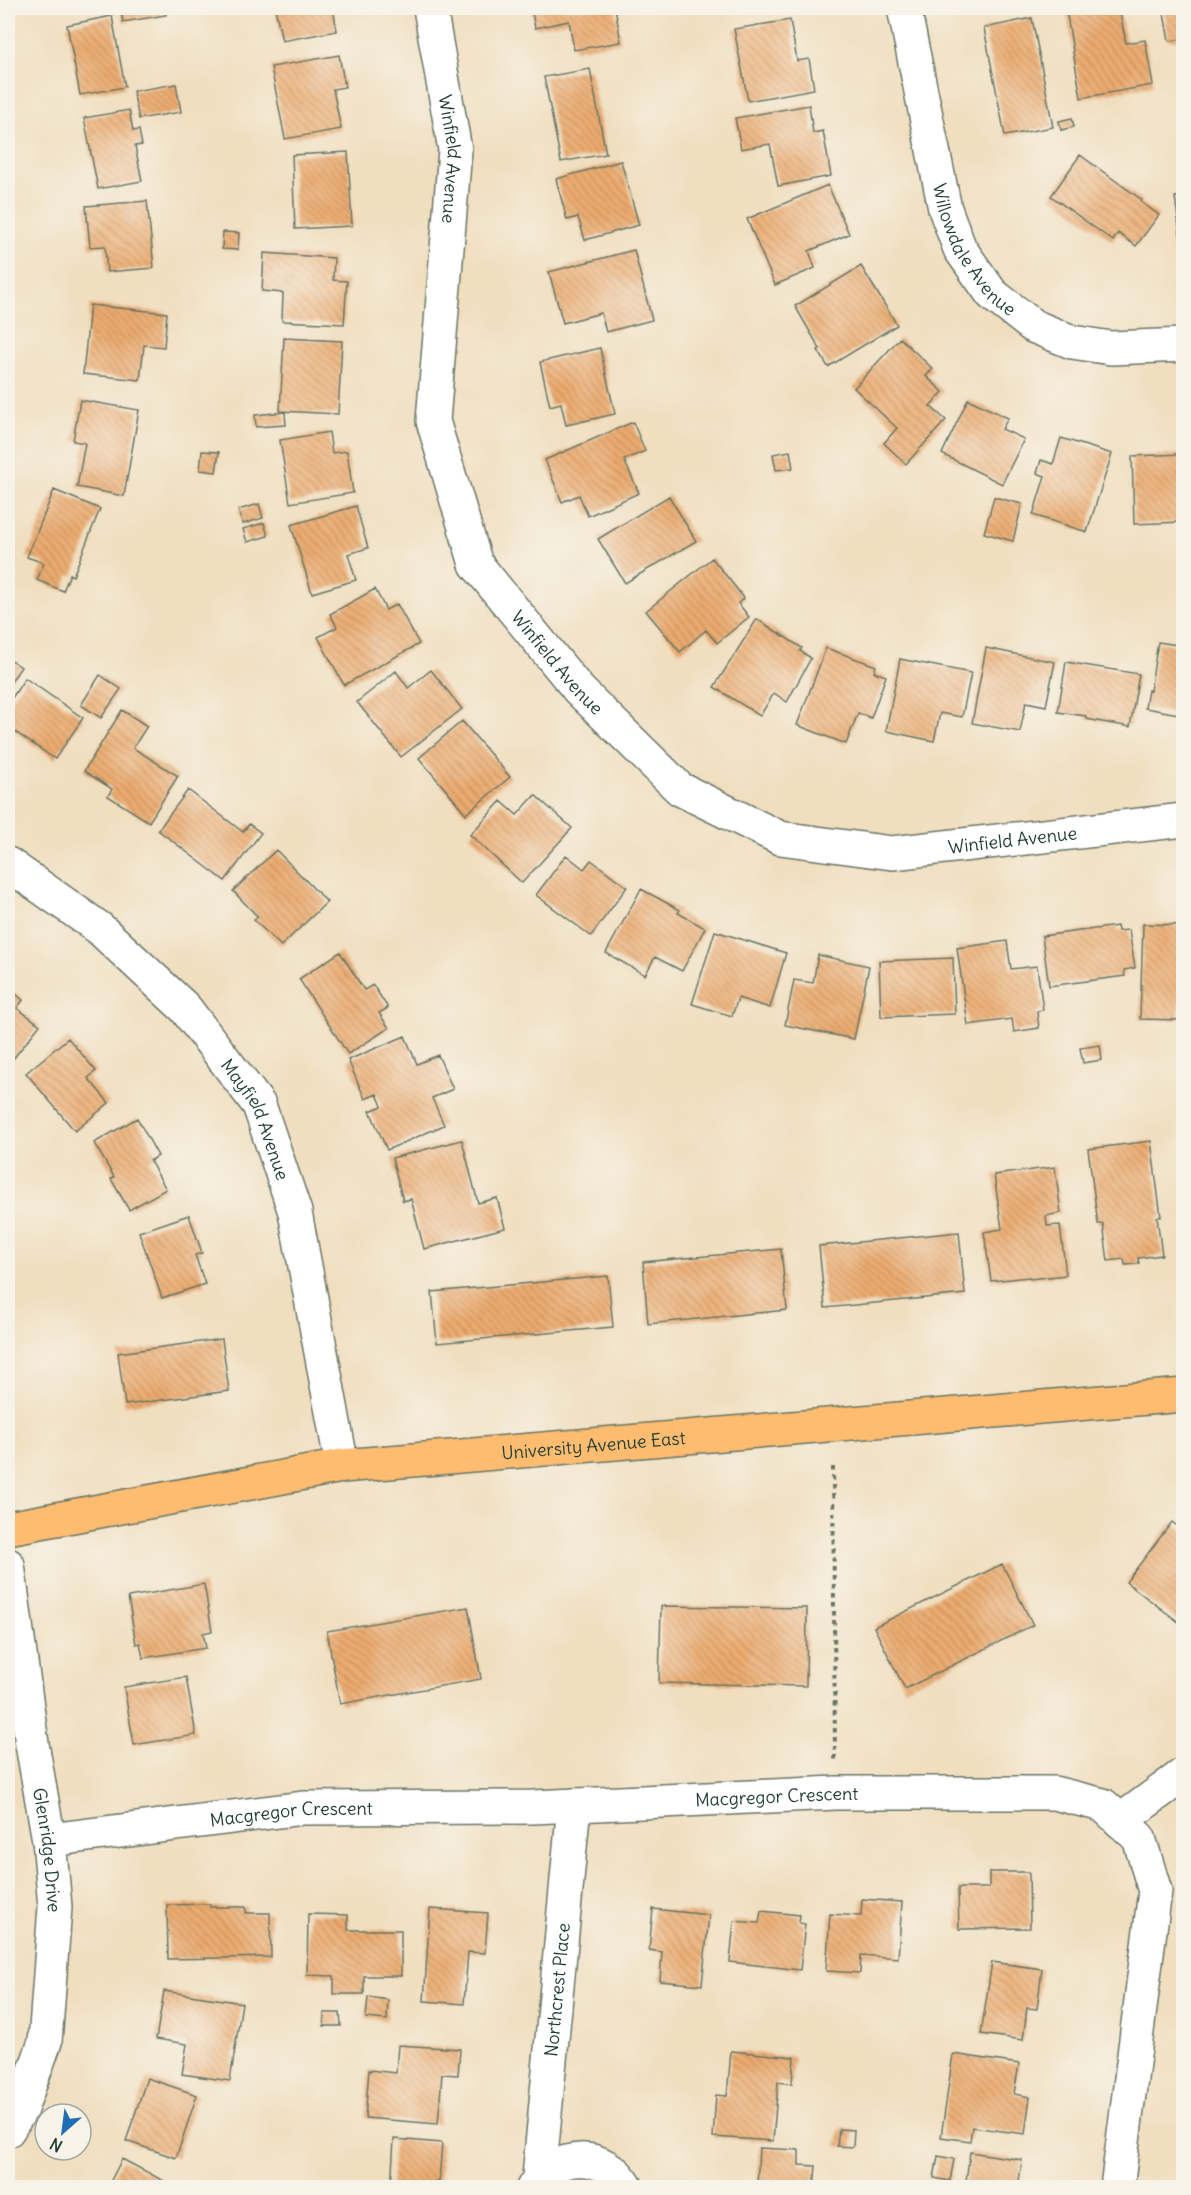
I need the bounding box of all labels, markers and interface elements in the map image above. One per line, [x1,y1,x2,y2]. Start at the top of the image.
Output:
street label: Winfield Avenue [434,93,467,224]
street label: Willowdale Avenue [928,181,1021,320]
street label: Winfield Avenue [507,605,608,719]
street label: Winfield Avenue [947,821,1078,858]
street label: Mayfield Avenue [216,1054,295,1183]
street label: University Avenue East [500,1426,686,1464]
street label: Macgregor Crescent [695,1782,858,1811]
street label: Glenridge Drive [28,1786,67,1913]
street label: Macgregor Crescent [209,1796,373,1831]
street label: Northcrest Place [539,1922,574,2058]
north arrow [33,2102,93,2162]
text: N [46,2134,66,2157]

